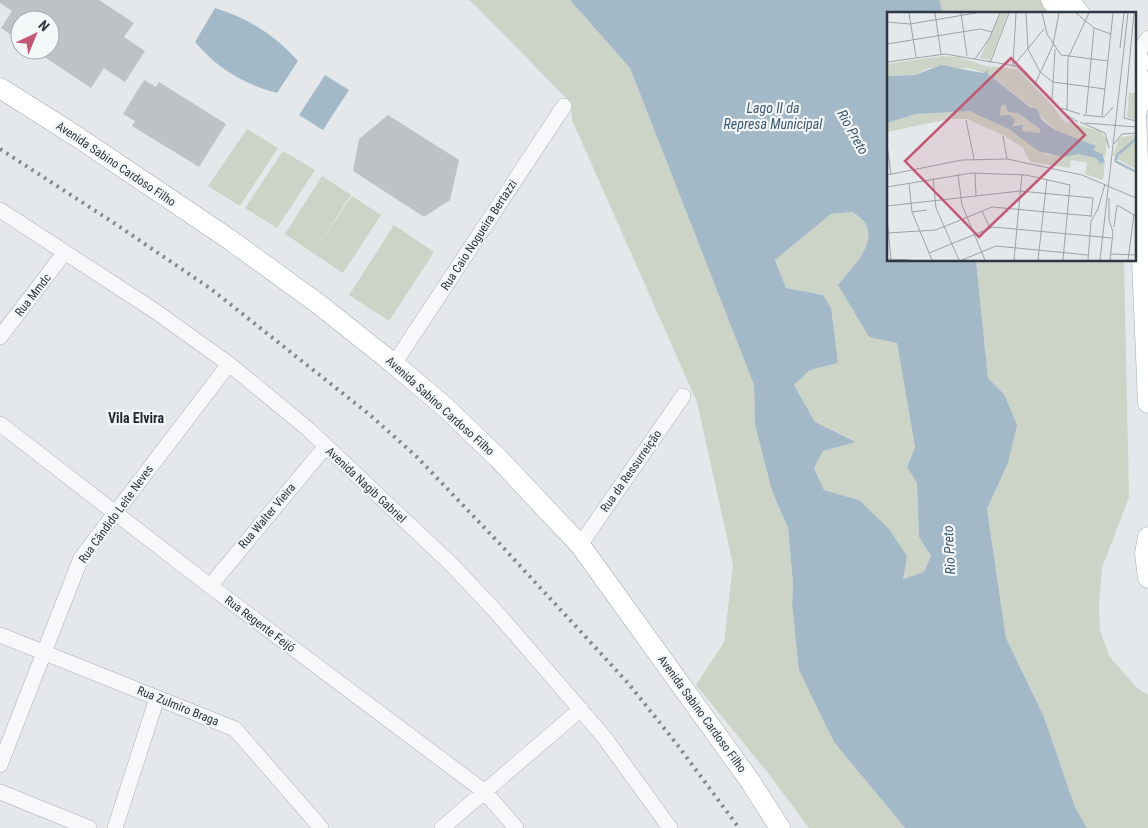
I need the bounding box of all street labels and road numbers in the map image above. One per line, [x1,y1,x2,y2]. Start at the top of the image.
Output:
street label: Avenida Sabino Cardoso Filho [54,119,178,209]
street label: Rua Caio Nogueira Bertazzi [438,177,520,293]
street label: Rua Mmdc [12,271,54,319]
street label: Avenida Sabino Cardoso Filho [383,354,497,458]
street label: Rua da Ressurreição [598,427,664,515]
street label: Avenida Nagib Gabriel [323,444,409,526]
street label: Rua Cândido Leite Neves [76,462,156,566]
street label: Rua Walter Vieira [236,480,298,551]
street label: Rua Regente Feijó [222,593,298,655]
street label: Avenida Sabino Cardoso Filho [655,653,749,775]
street label: Rua Zulmiro Braga [135,683,221,729]

